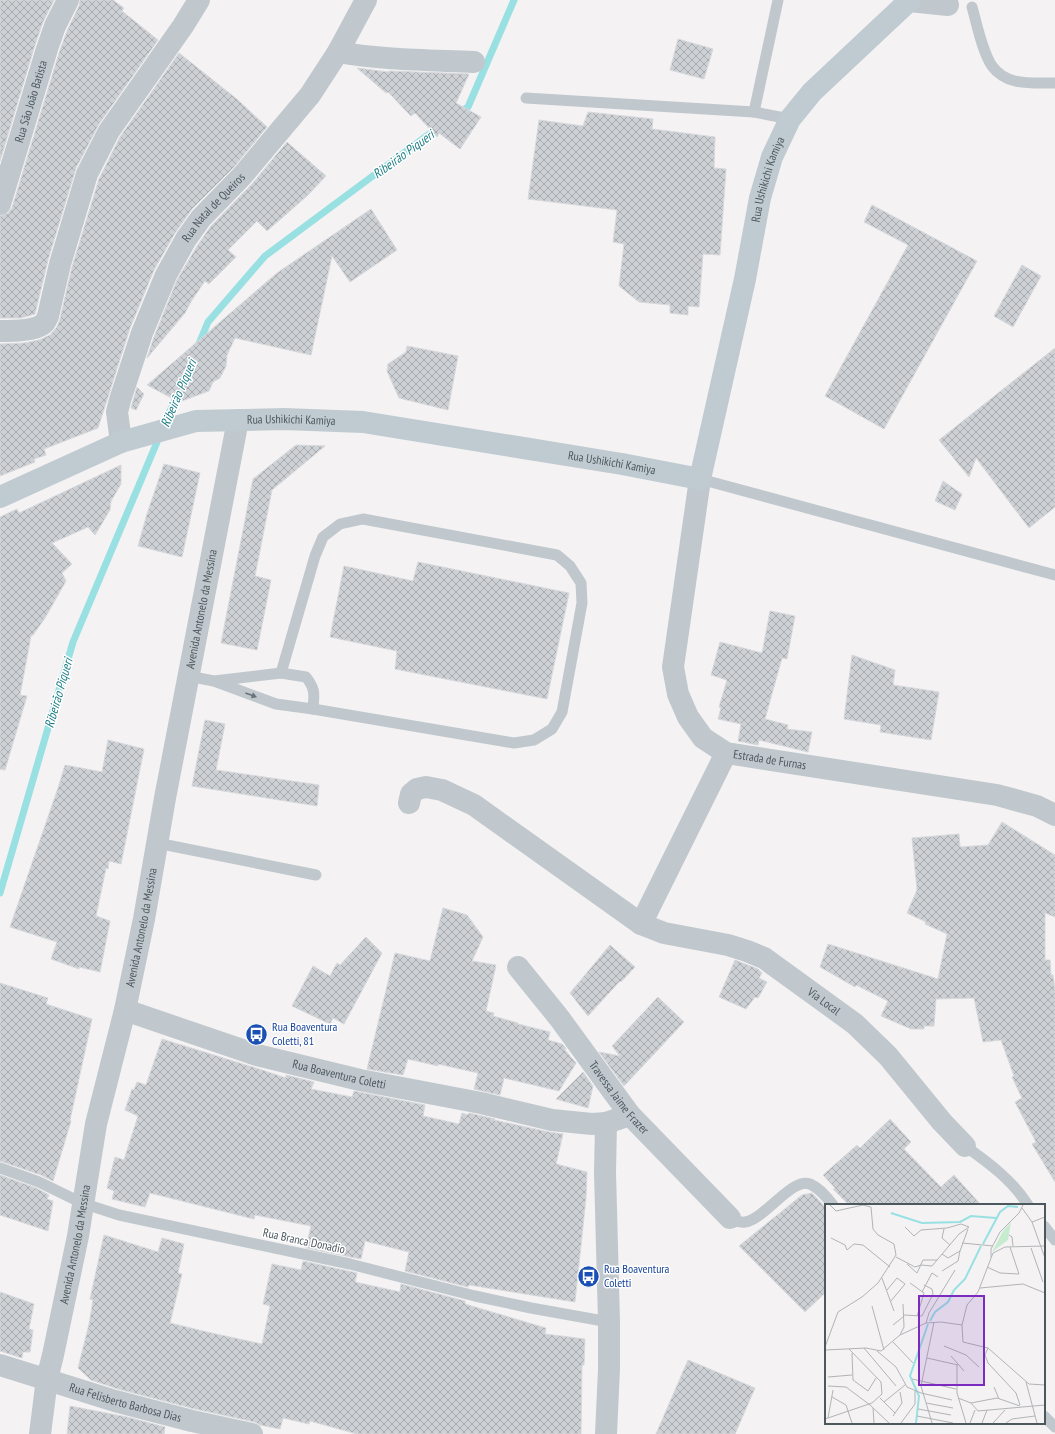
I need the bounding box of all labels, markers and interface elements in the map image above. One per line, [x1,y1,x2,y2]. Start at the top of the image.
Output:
street label: Rua São João Batista [11,58,50,144]
water label: Ribeirão Piqueri [369,125,439,182]
street label: Rua Ushikichi Kamiya [748,134,788,223]
street label: Rua Natal de Queiros [178,170,248,245]
water label: Ribeirão Piqueri [157,355,201,430]
street label: Rua Ushikichi Kamiya [247,411,336,428]
street label: Rua Ushikichi Kamiya [567,447,657,477]
street label: Avenida Antonelo da Messina [182,548,220,670]
water label: Ribeirão Piqueri [40,654,77,730]
one-way arrow [245,692,257,698]
street label: Estrada de Furnas [732,746,807,772]
street label: Avenida Antonelo da Messina [122,866,160,988]
street label: Via Local [804,983,844,1018]
place label: Rua Boaventura Coletti, 81 [272,1019,338,1048]
bus stop icon: Rua Boaventura Coletti, 81 [243,1021,269,1047]
street label: Rua Boaventura Coletti [291,1056,387,1092]
street label: Travessa Jaime Frazer [586,1058,653,1137]
street label: Avenida Antonelo da Messina [56,1183,93,1305]
inset map [825,1204,1045,1424]
street label: Rua Branca Donadio [262,1224,346,1257]
place label: Rua Boaventura Coletti [604,1261,670,1290]
bus stop icon: Rua Boaventura Coletti [576,1263,602,1289]
street label: Rua Felisberto Barbosa Dias [68,1379,183,1425]

